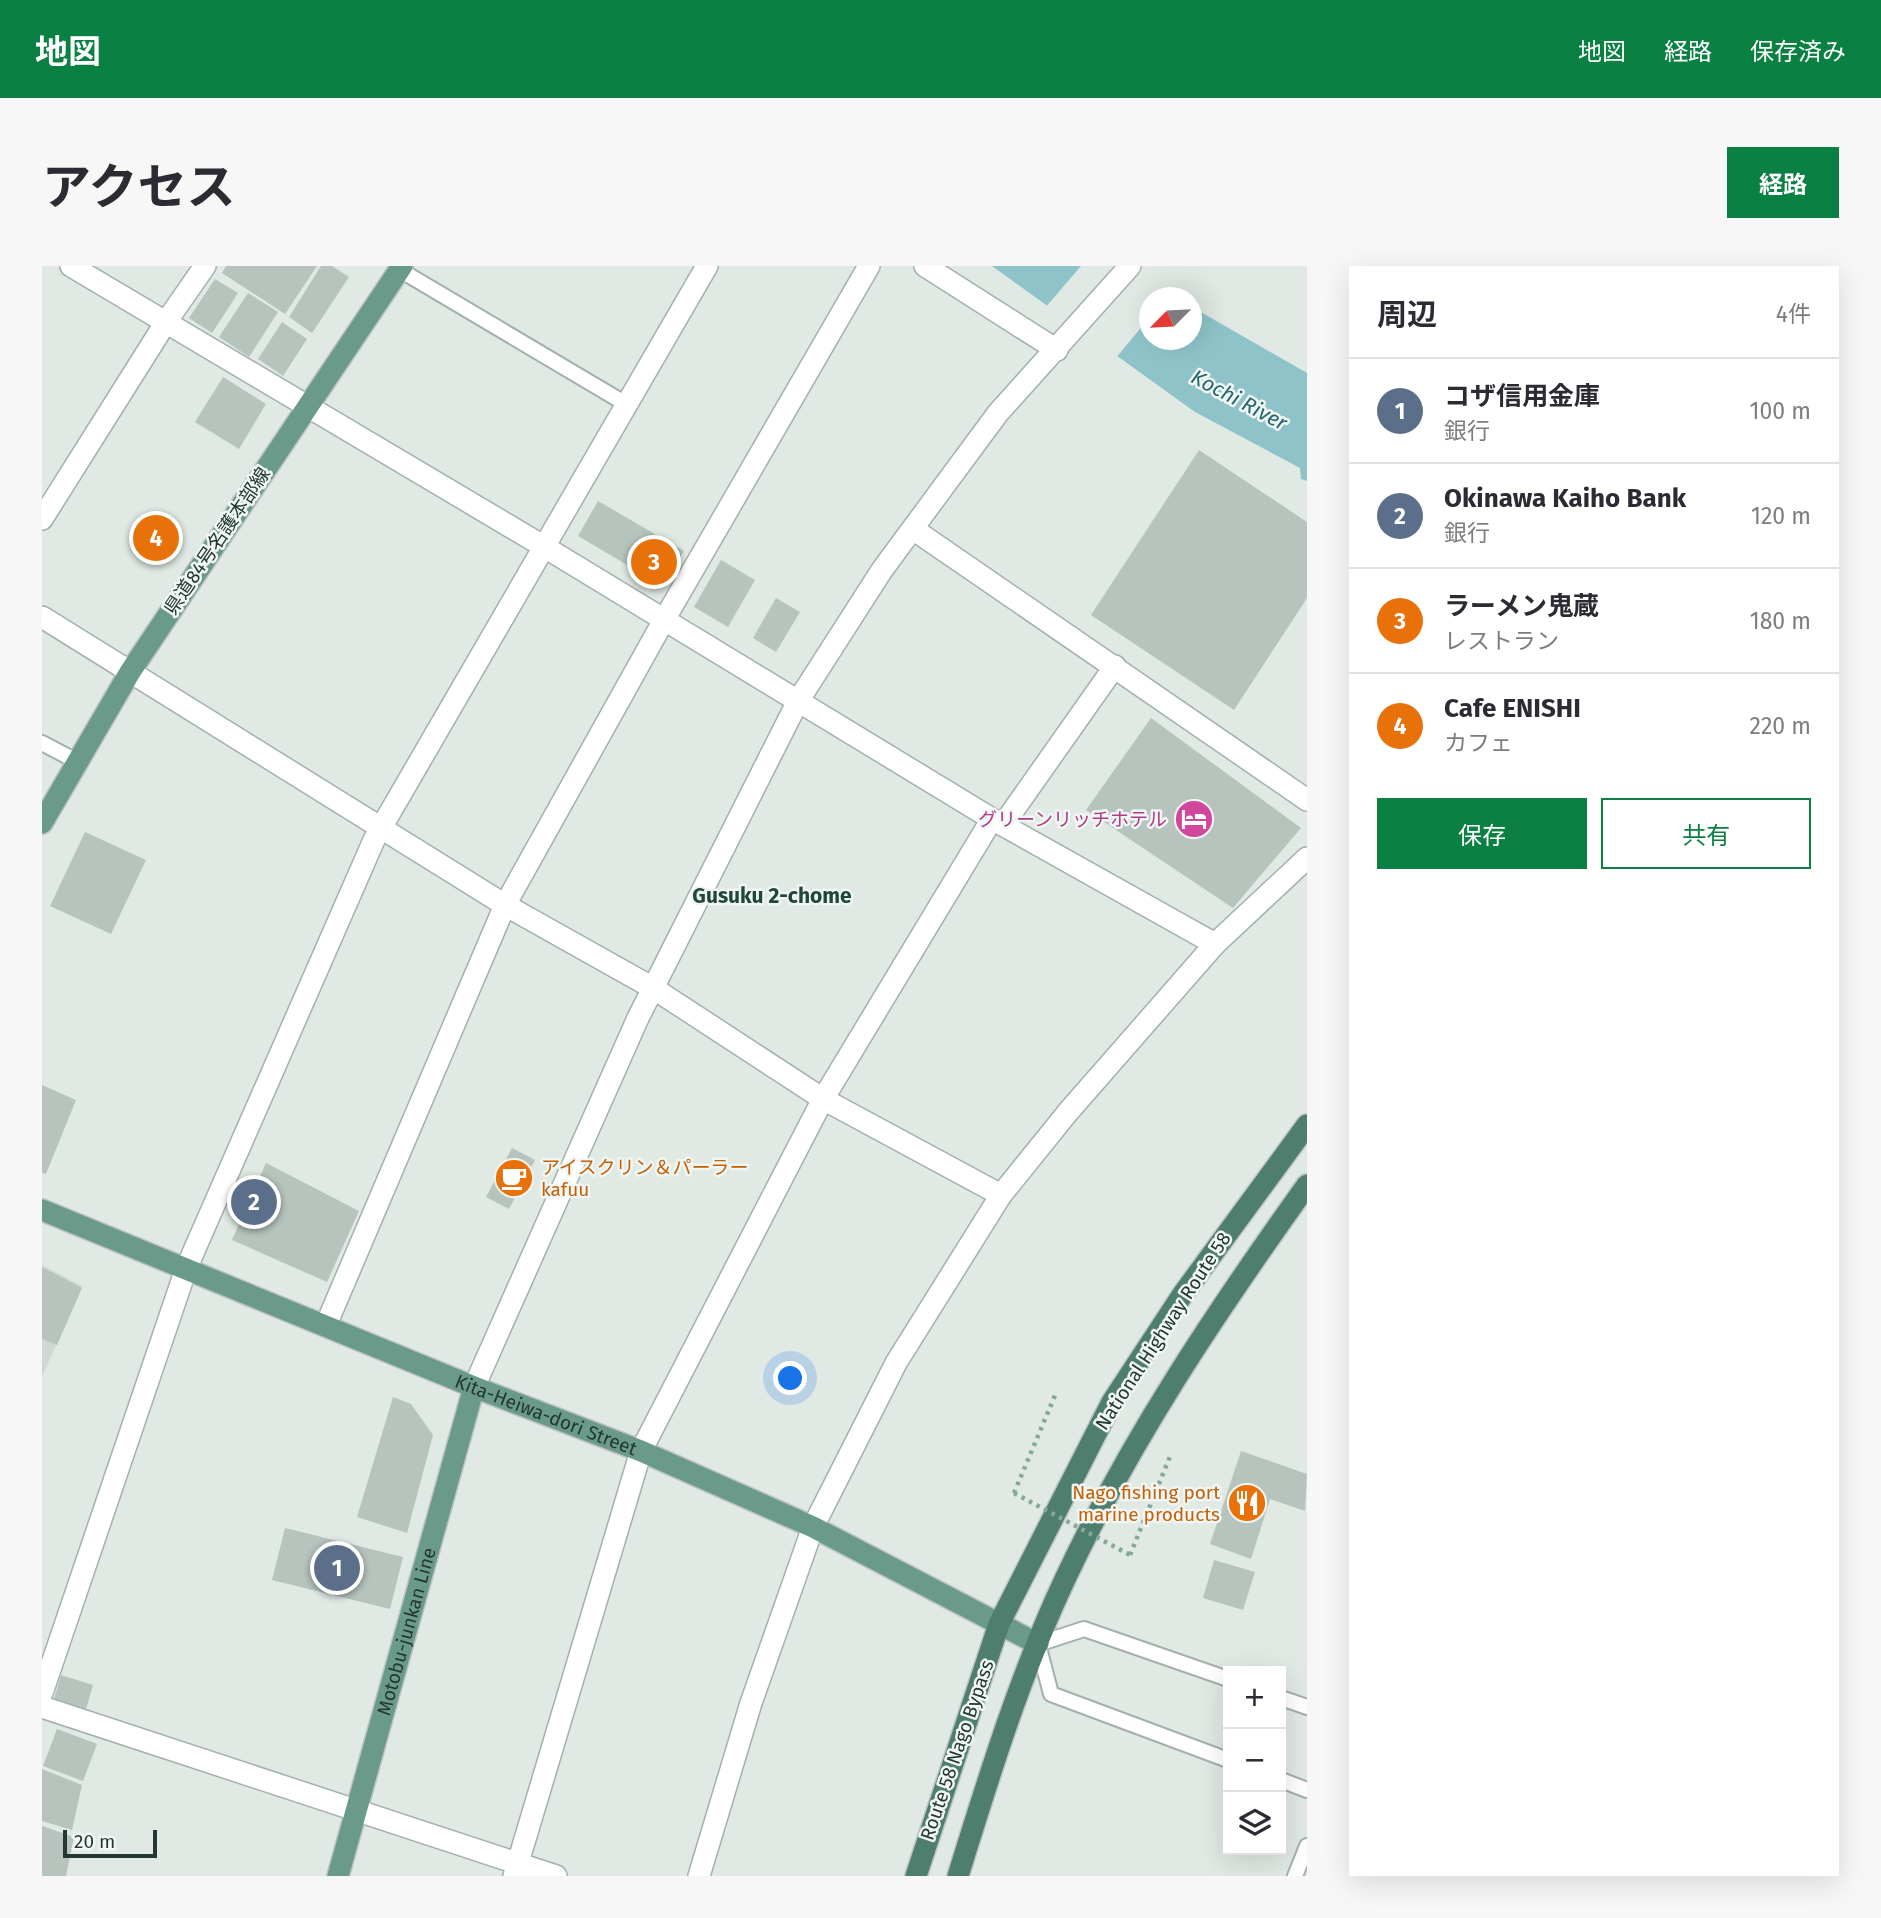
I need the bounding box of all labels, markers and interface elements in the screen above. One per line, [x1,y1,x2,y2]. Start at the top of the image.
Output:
text: 地図 [35,32,101,72]
text: 地図 [1578,38,1626,66]
text: 経路 [1664,38,1712,66]
text: 保存済み [1750,38,1846,66]
button: 経路 [1727,147,1839,218]
text: アクセス [42,158,236,217]
north arrow [1139,287,1202,350]
text: 周辺 [1377,297,1437,333]
text: 4件 [1776,300,1811,328]
water label: Kochi River [1187,364,1292,437]
text: コザ信用金庫 [1444,381,1600,412]
text: 1 [1395,397,1405,425]
text: 100 m [1750,397,1811,425]
text: 銀行 [1444,417,1490,445]
street label: 県道84号名護本部線 [159,463,275,619]
text: Okinawa Kaiho Bank [1444,483,1686,514]
text: 2 [1394,502,1406,530]
text: 120 m [1751,502,1811,530]
pin: 4 [133,512,179,564]
text: 銀行 [1444,519,1490,547]
pin: 3 [631,536,677,588]
text: ラーメン鬼蔵 [1444,591,1599,622]
text: 3 [1394,607,1406,635]
text: 180 m [1750,607,1811,635]
text: レストラン [1444,627,1559,655]
text: Cafe ENISHI [1444,693,1581,724]
text: 4 [1394,712,1407,740]
text: 220 m [1750,712,1811,740]
text: カフェ [1444,729,1513,757]
hotel icon: グリーンリッチホテル [1173,798,1215,840]
button: 保存 [1377,798,1587,869]
button: 共有 [1601,798,1811,869]
place label: グリーンリッチホテル [978,808,1167,831]
district label: Gusuku 2-chome [692,883,852,909]
place label: アイスクリン＆パーラー kafuu [541,1156,748,1201]
cafe icon: アイスクリン＆パーラー kafuu [493,1157,535,1199]
pin: 2 [231,1176,277,1228]
street label: National Highway Route 58 [1090,1228,1236,1434]
your location [773,1361,807,1395]
street label: Kita-Heiwa-dori Street [452,1369,640,1460]
place label: Nago fishing port marine products [1072,1481,1220,1526]
restaurant icon: Nago fishing port marine products [1226,1482,1268,1524]
pin: 1 [314,1542,360,1594]
street label: Motobu-junkan Line [372,1545,440,1718]
street label: Route 58 Nago Bypass [915,1657,999,1843]
map controls [1223,1666,1286,1855]
button: + [1223,1666,1286,1729]
button: − [1223,1729,1286,1792]
button: layers [1223,1792,1286,1855]
scale bar [63,1827,158,1859]
text: 20 m [74,1830,115,1853]

